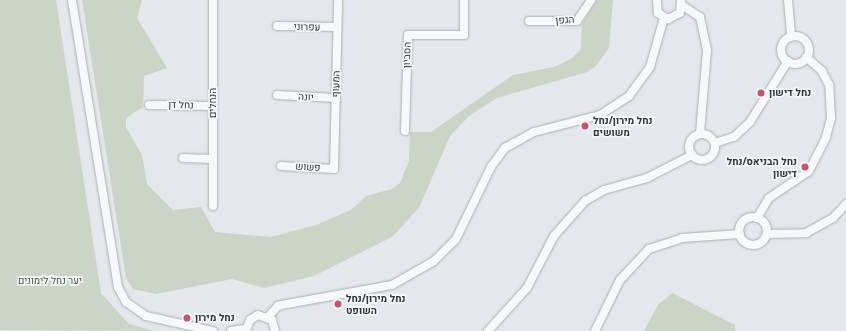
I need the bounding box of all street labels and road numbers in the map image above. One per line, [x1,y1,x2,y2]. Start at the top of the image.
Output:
street label: הגפן [555,13,575,27]
street label: עפרוני [294,21,320,33]
street label: הסביון [401,42,413,68]
street label: המעוף [330,70,342,98]
street label: הנחלים [207,88,219,118]
street label: יונה [298,91,314,103]
street label: נחל דן [168,99,194,111]
street label: פשוש [295,160,321,174]

